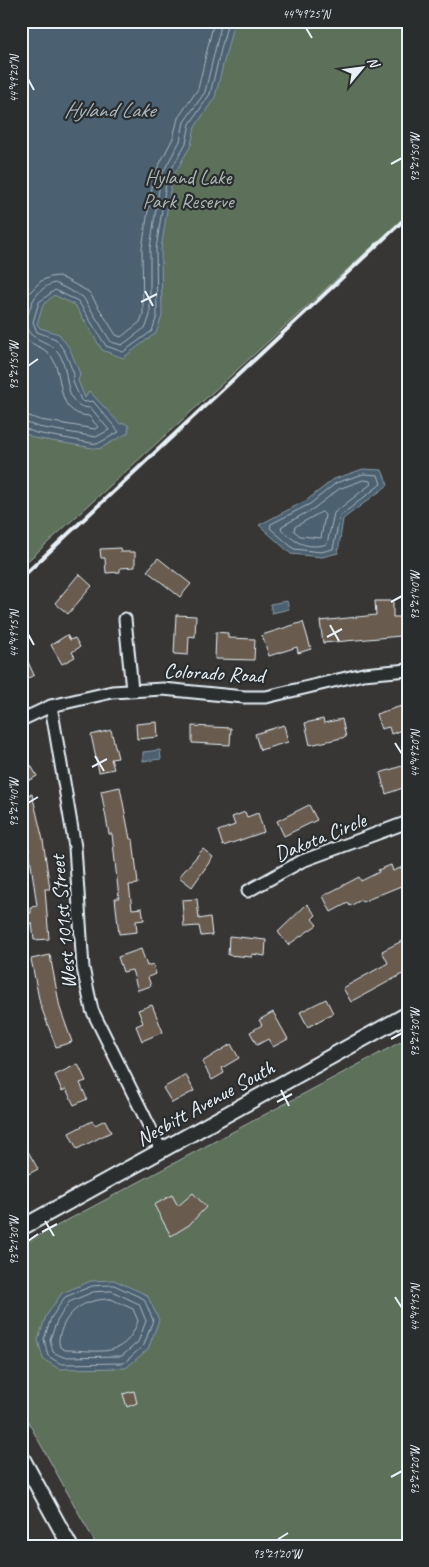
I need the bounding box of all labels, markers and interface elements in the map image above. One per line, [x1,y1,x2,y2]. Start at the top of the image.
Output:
text: 44°49'25"N [282,6,331,22]
north arrow [336,42,386,92]
text: 44°49'20"N [6,54,22,103]
text: N [363,54,384,72]
water label: Hyland Lake [64,96,157,124]
text: 93°21'50"W [407,131,423,182]
park label: Hyland Lake Park Reserve [143,164,236,214]
text: 93°21'50"W [6,339,22,390]
text: 93°21'40"W [407,569,423,620]
text: 44°49'15"N [6,609,22,658]
street label: Colorado Road [163,657,269,689]
text: 44°49'20"N [407,729,423,778]
text: 93°21'40"W [6,776,22,827]
street label: Dakota Circle [271,806,371,867]
street label: West 101st Street [44,852,82,990]
text: 93°21'30"W [407,1006,423,1057]
street label: Nesbitt Avenue South [131,1054,280,1152]
text: 93°21'30"W [6,1214,22,1265]
text: 44°49'15"N [407,1283,423,1332]
text: 93°21'20"W [407,1444,423,1495]
text: 93°21'20"W [253,1546,304,1562]

